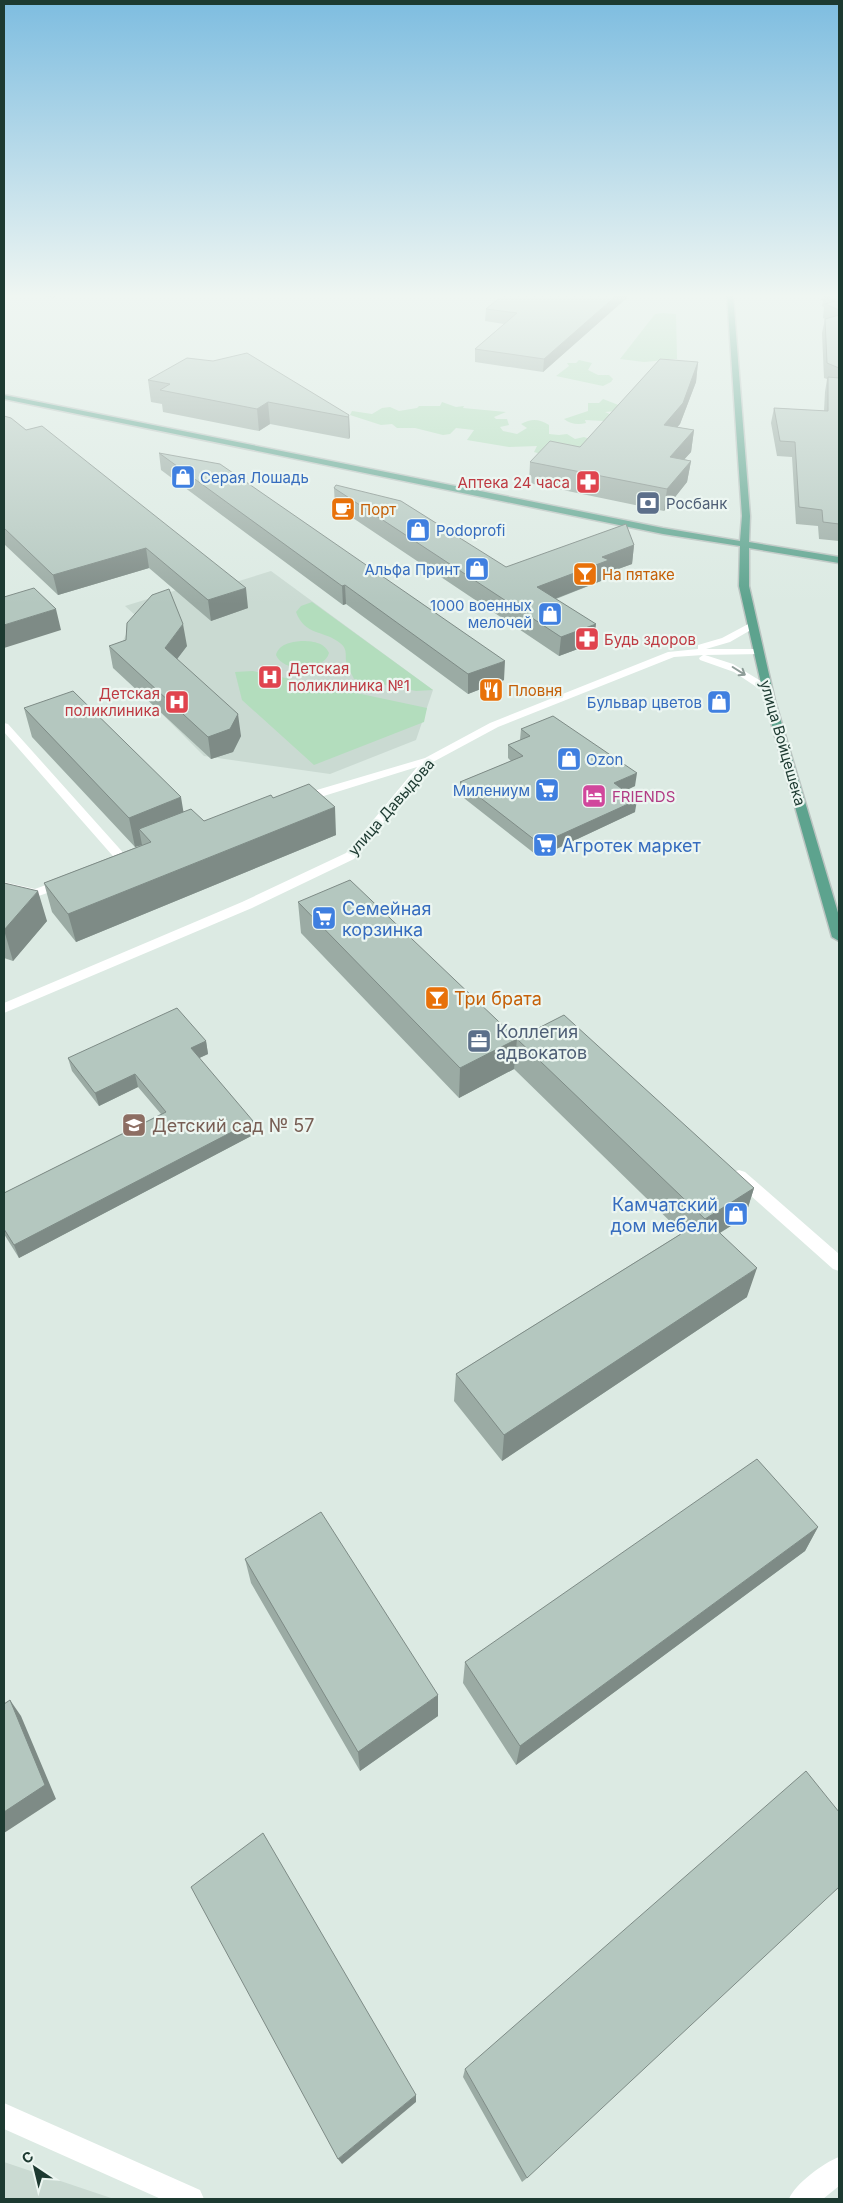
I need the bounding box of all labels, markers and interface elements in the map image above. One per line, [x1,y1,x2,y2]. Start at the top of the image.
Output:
shop icon: Серая Лошадь [170,464,196,490]
place label: Серая Лошадь [200,468,309,487]
pharmacy icon: Аптека 24 часа [575,469,601,495]
place label: Аптека 24 часа [458,473,570,492]
bank icon: Росбанк [635,490,661,516]
place label: Росбанк [666,494,727,513]
cafe icon: Порт [330,496,356,522]
place label: Порт [360,500,396,519]
shop icon: Podoprofi [405,517,431,543]
place label: Podoprofi [436,521,505,540]
shop icon: Альфа Принт [464,556,490,582]
place label: Альфа Принт [364,560,460,579]
bar icon: На пятаке [572,561,598,587]
place label: На пятаке [602,565,675,584]
place label: 1000 военных мелочей [430,596,532,632]
shop icon: 1000 военных мелочей [537,601,563,627]
pharmacy icon: Будь здоров [574,626,600,652]
place label: Будь здоров [604,630,696,649]
place label: Детская поликлиника №1 [288,659,410,695]
hospital icon: Детская поликлиника №1 [257,664,283,690]
one-way arrow [732,665,746,676]
restaurant icon: Пловня [478,677,504,703]
street label: улица Войцешека [756,678,810,808]
place label: Пловня [508,681,562,700]
place label: Детская поликлиника [65,684,160,720]
hospital icon: Детская поликлиника [164,689,190,715]
shop icon: Бульвар цветов [706,689,732,715]
place label: Бульвар цветов [587,693,702,712]
shop icon: Ozon [556,746,582,772]
place label: Ozon [586,750,623,769]
street label: улица Давыдова [344,755,438,859]
supermarket icon: Милениум [534,777,560,803]
place label: Милениум [453,781,530,800]
hotel icon: FRIENDS [581,783,607,809]
place label: FRIENDS [612,787,675,806]
supermarket icon: Агротек маркет [532,832,558,858]
place label: Агротек маркет [562,835,702,856]
place label: Семейная корзинка [342,898,431,940]
supermarket icon: Семейная корзинка [311,905,337,931]
bar icon: Три брата [424,985,450,1011]
place label: Три брата [454,988,542,1009]
place label: Коллегия адвокатов [496,1021,587,1063]
office icon: Коллегия адвокатов [466,1028,492,1054]
school or university icon: Детский сад № 57 [121,1112,147,1138]
place label: Детский сад № 57 [152,1115,315,1136]
place label: Камчатский дом мебели [610,1194,718,1236]
shop icon: Камчатский дом мебели [723,1201,749,1227]
north arrow [10,2143,60,2193]
text: С [18,2147,36,2167]

